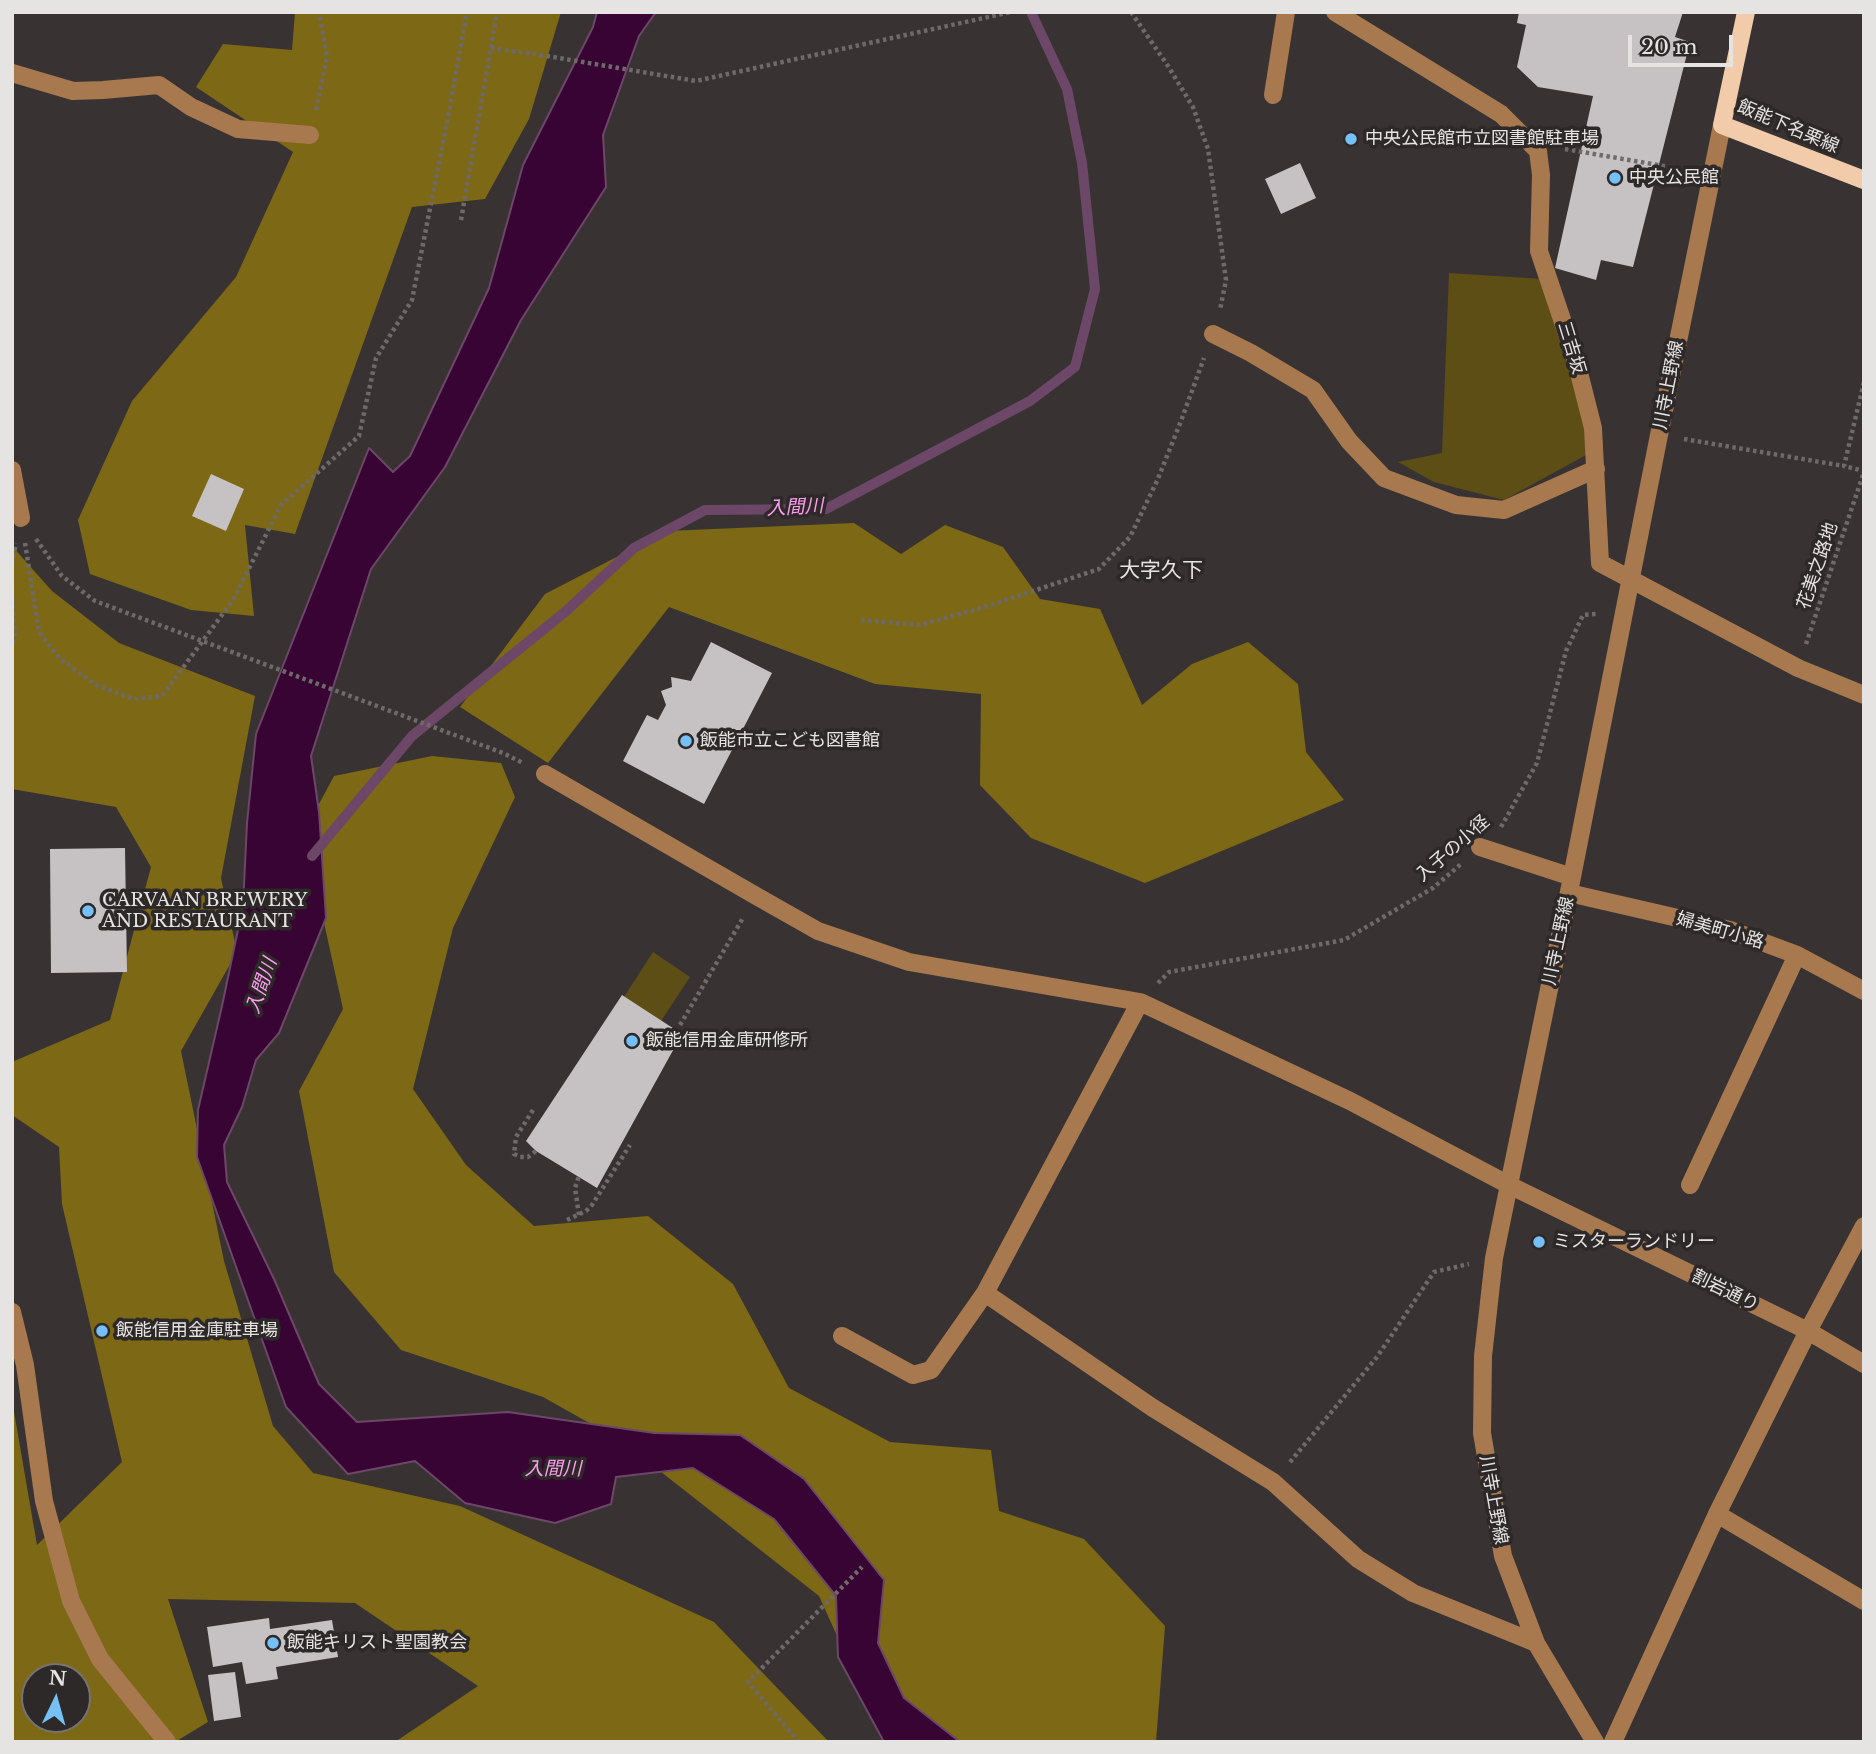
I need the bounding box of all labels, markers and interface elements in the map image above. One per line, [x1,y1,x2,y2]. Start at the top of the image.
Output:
scale bar [1631,21,1736,65]
text: 20 m [1641,34,1698,60]
street label: 飯能下名栗線 [1734,96,1842,158]
place label: 中央公民館市立図書館駐車場 [1365,128,1599,150]
marker: 中央公民館市立図書館駐車場 [1343,131,1359,147]
place label: 中央公民館 [1629,167,1719,189]
marker: 中央公民館 [1607,170,1623,186]
street label: 三吉坂 [1553,319,1589,377]
street label: 川寺上野線 [1650,339,1688,431]
water label: 入間川 [766,495,824,521]
street label: 花美之路地 [1793,520,1843,612]
district label: 大字久下 [1119,558,1203,584]
place label: 飯能市立こども図書館 [700,730,880,752]
marker: 飯能市立こども図書館 [678,733,694,749]
street label: 入子の小径 [1412,811,1494,887]
place label: CARVAAN BREWERY AND RESTAURANT [102,890,308,932]
street label: 川寺上野線 [1539,895,1579,987]
marker: CARVAAN BREWERY AND RESTAURANT [80,903,96,919]
street label: 婦美町小路 [1674,908,1766,954]
water label: 入間川 [242,955,282,1017]
place label: 飯能信用金庫研修所 [646,1030,808,1052]
marker: 飯能信用金庫研修所 [624,1033,640,1049]
place label: ミスターランドリー [1553,1231,1715,1253]
marker: ミスターランドリー [1531,1234,1547,1250]
street label: 割岩通り [1688,1266,1762,1316]
place label: 飯能信用金庫駐車場 [116,1320,278,1342]
marker: 飯能信用金庫駐車場 [94,1323,110,1339]
street label: 川寺上野線 [1475,1454,1511,1546]
water label: 入間川 [525,1459,581,1481]
place label: 飯能キリスト聖園教会 [287,1632,467,1654]
marker: 飯能キリスト聖園教会 [265,1635,281,1651]
north arrow [21,1663,91,1733]
text: N [48,1666,68,1691]

